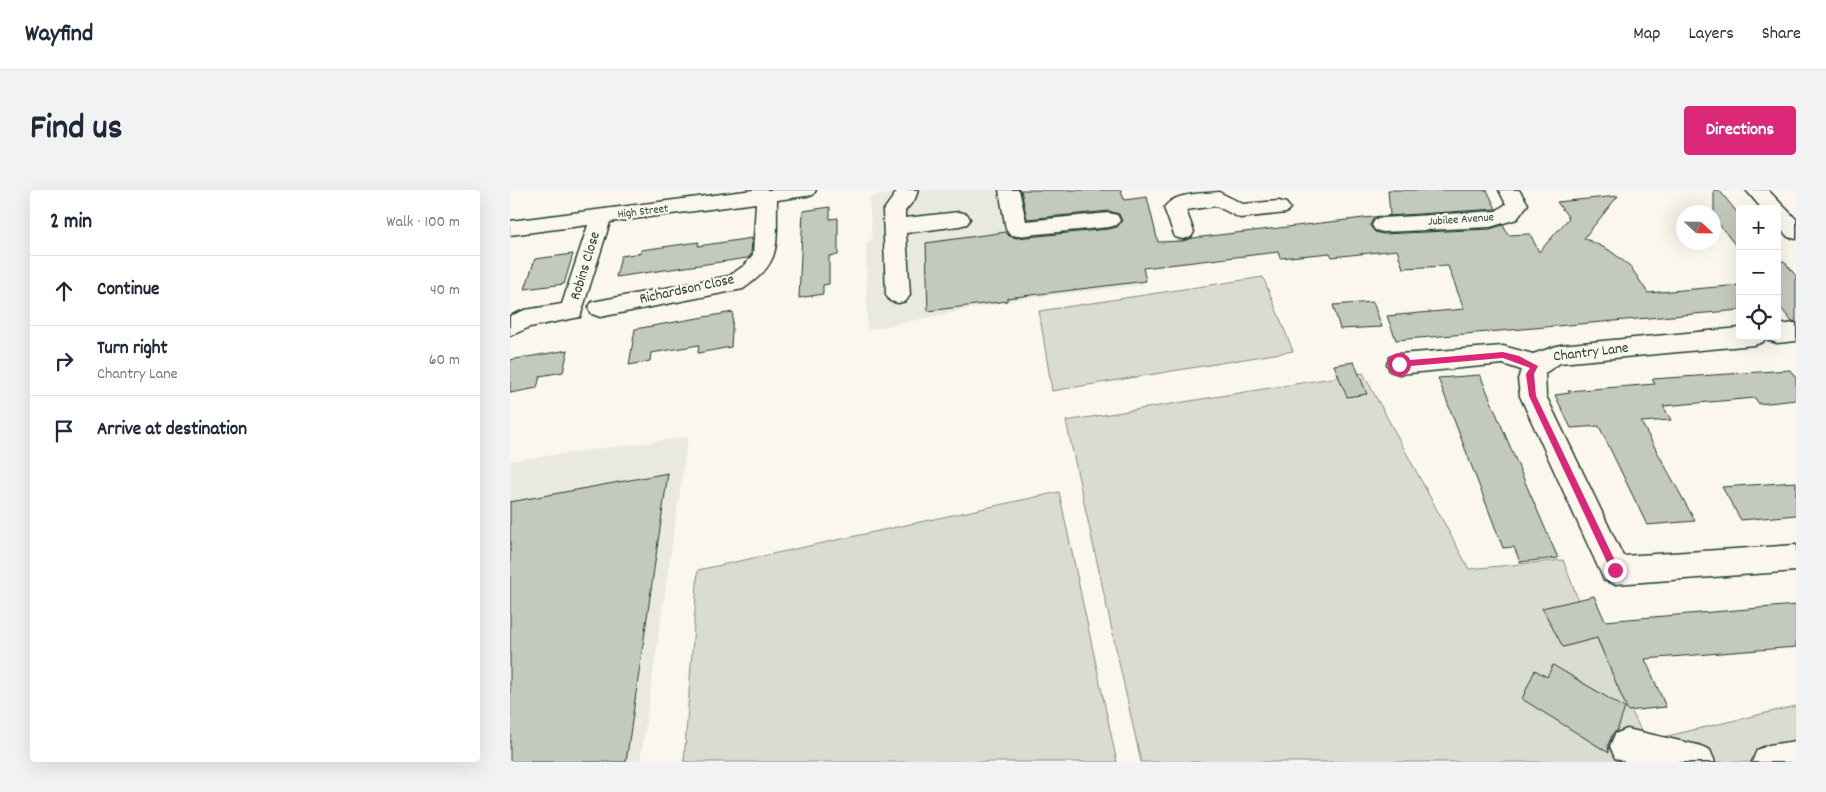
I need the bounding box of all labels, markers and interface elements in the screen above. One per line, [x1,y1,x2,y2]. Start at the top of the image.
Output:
text: Wayfind [25,18,93,52]
text: Map [1633,22,1660,47]
text: Layers [1688,22,1734,47]
text: Share [1762,22,1801,47]
text: Find us [30,105,122,155]
button: Directions [1684,106,1796,155]
street label: High Street [617,200,670,224]
north arrow [1676,205,1721,250]
map controls [1736,205,1781,340]
button: + [1736,205,1781,250]
text: 2 min [50,208,92,238]
street label: Jubilee Avenue [1428,209,1494,231]
text: Walk · 100 m [386,211,460,234]
street label: Robins Close [565,229,607,303]
button: − [1736,250,1781,295]
street label: Richardson Close [638,269,737,311]
icon: ahead [50,277,78,305]
text: Continue [97,277,159,304]
text: 40 m [430,279,460,302]
button: locate [1736,295,1781,340]
text: Turn right [97,336,168,363]
street label: Chantry Lane [1552,337,1630,369]
icon: right [50,347,78,375]
text: 60 m [429,349,460,372]
route start [1388,353,1411,376]
text: Chantry Lane [97,363,178,386]
icon: arrive [50,417,78,445]
text: Arrive at destination [97,417,247,444]
route end [1604,559,1627,582]

